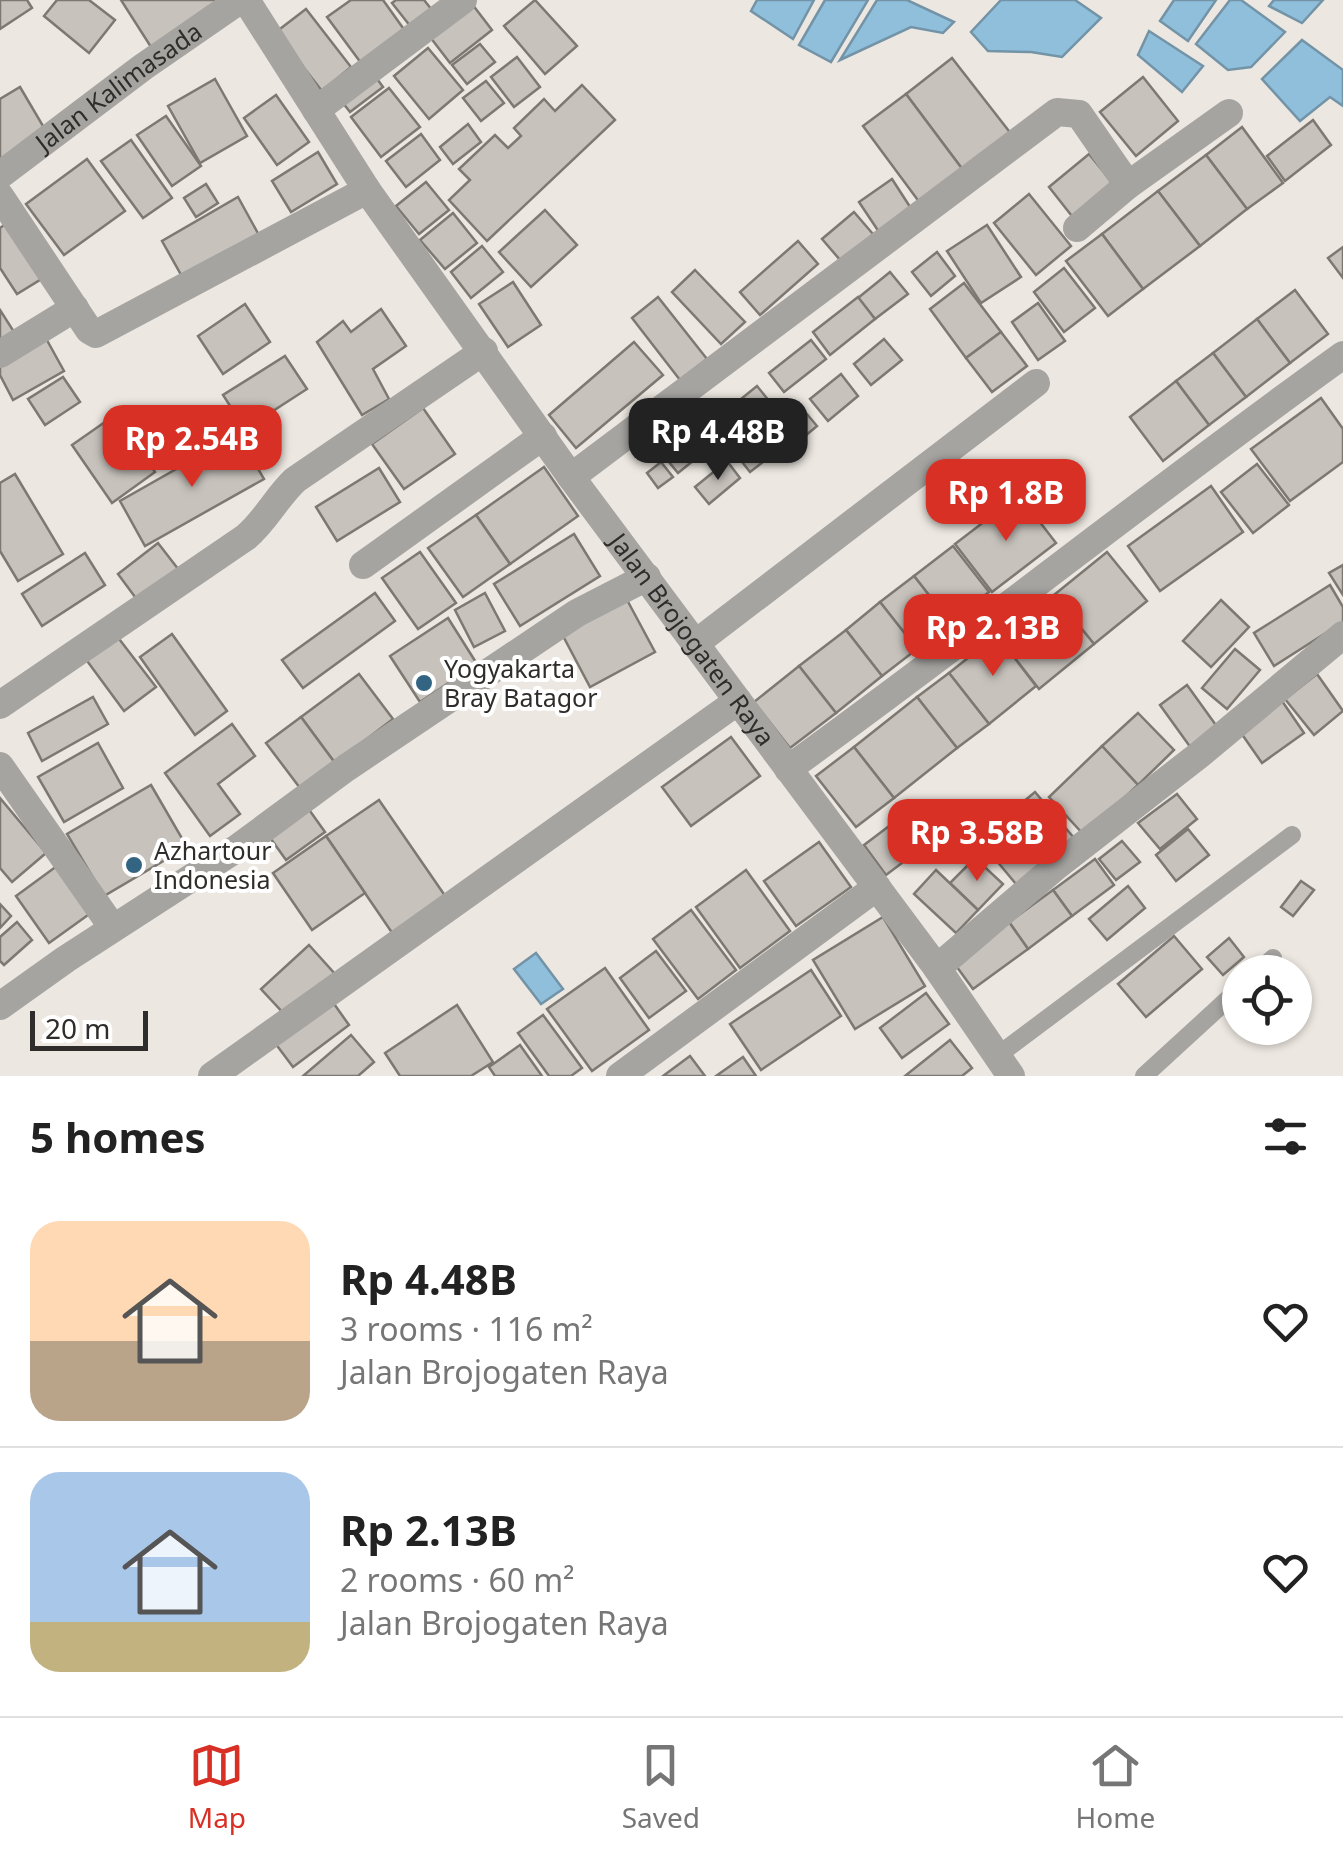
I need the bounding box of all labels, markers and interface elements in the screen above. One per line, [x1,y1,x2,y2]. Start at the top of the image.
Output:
street label: Jalan Kalimasada [26,13,208,160]
pin: Rp 4.48B [615,398,821,483]
pin: Rp 2.54B [89,405,295,490]
text: Rp 4.48B [651,409,785,452]
text: Rp 2.54B [125,416,259,459]
pin: Rp 1.8B [914,459,1098,544]
text: Rp 1.8B [948,470,1064,513]
street label: Jalan Brojogaten Raya [601,524,783,752]
pin: Rp 2.13B [890,594,1096,679]
text: Rp 2.13B [926,605,1060,648]
place label: Yogyakarta Bray Batagor [444,651,598,714]
marker: Yogyakarta Bray Batagor [413,672,435,694]
pin: Rp 3.58B [874,799,1080,884]
text: Rp 3.58B [910,810,1044,853]
place label: Azhartour Indonesia [154,833,271,896]
marker: Azhartour Indonesia [123,854,145,876]
map controls [1222,955,1312,1045]
button: locate [1222,955,1312,1045]
scale bar [30,1006,148,1050]
text: 20 m [45,1009,111,1047]
text: 5 homes [30,1108,206,1165]
icon: filters [1258,1109,1313,1164]
text: Rp 4.48B [340,1250,517,1307]
icon: home [110,1261,230,1381]
icon: heart [1258,1294,1313,1349]
text: 3 rooms · 116 m² [340,1307,593,1350]
text: Jalan Brojogaten Raya [340,1350,669,1393]
text: Rp 2.13B [340,1501,517,1558]
icon: home [110,1512,230,1632]
icon: heart [1258,1545,1313,1600]
text: 2 rooms · 60 m² [340,1558,574,1601]
text: Jalan Brojogaten Raya [340,1601,669,1644]
tab: Map [188,1738,246,1836]
tab: Saved [622,1738,700,1836]
tab: Home [1076,1738,1155,1836]

